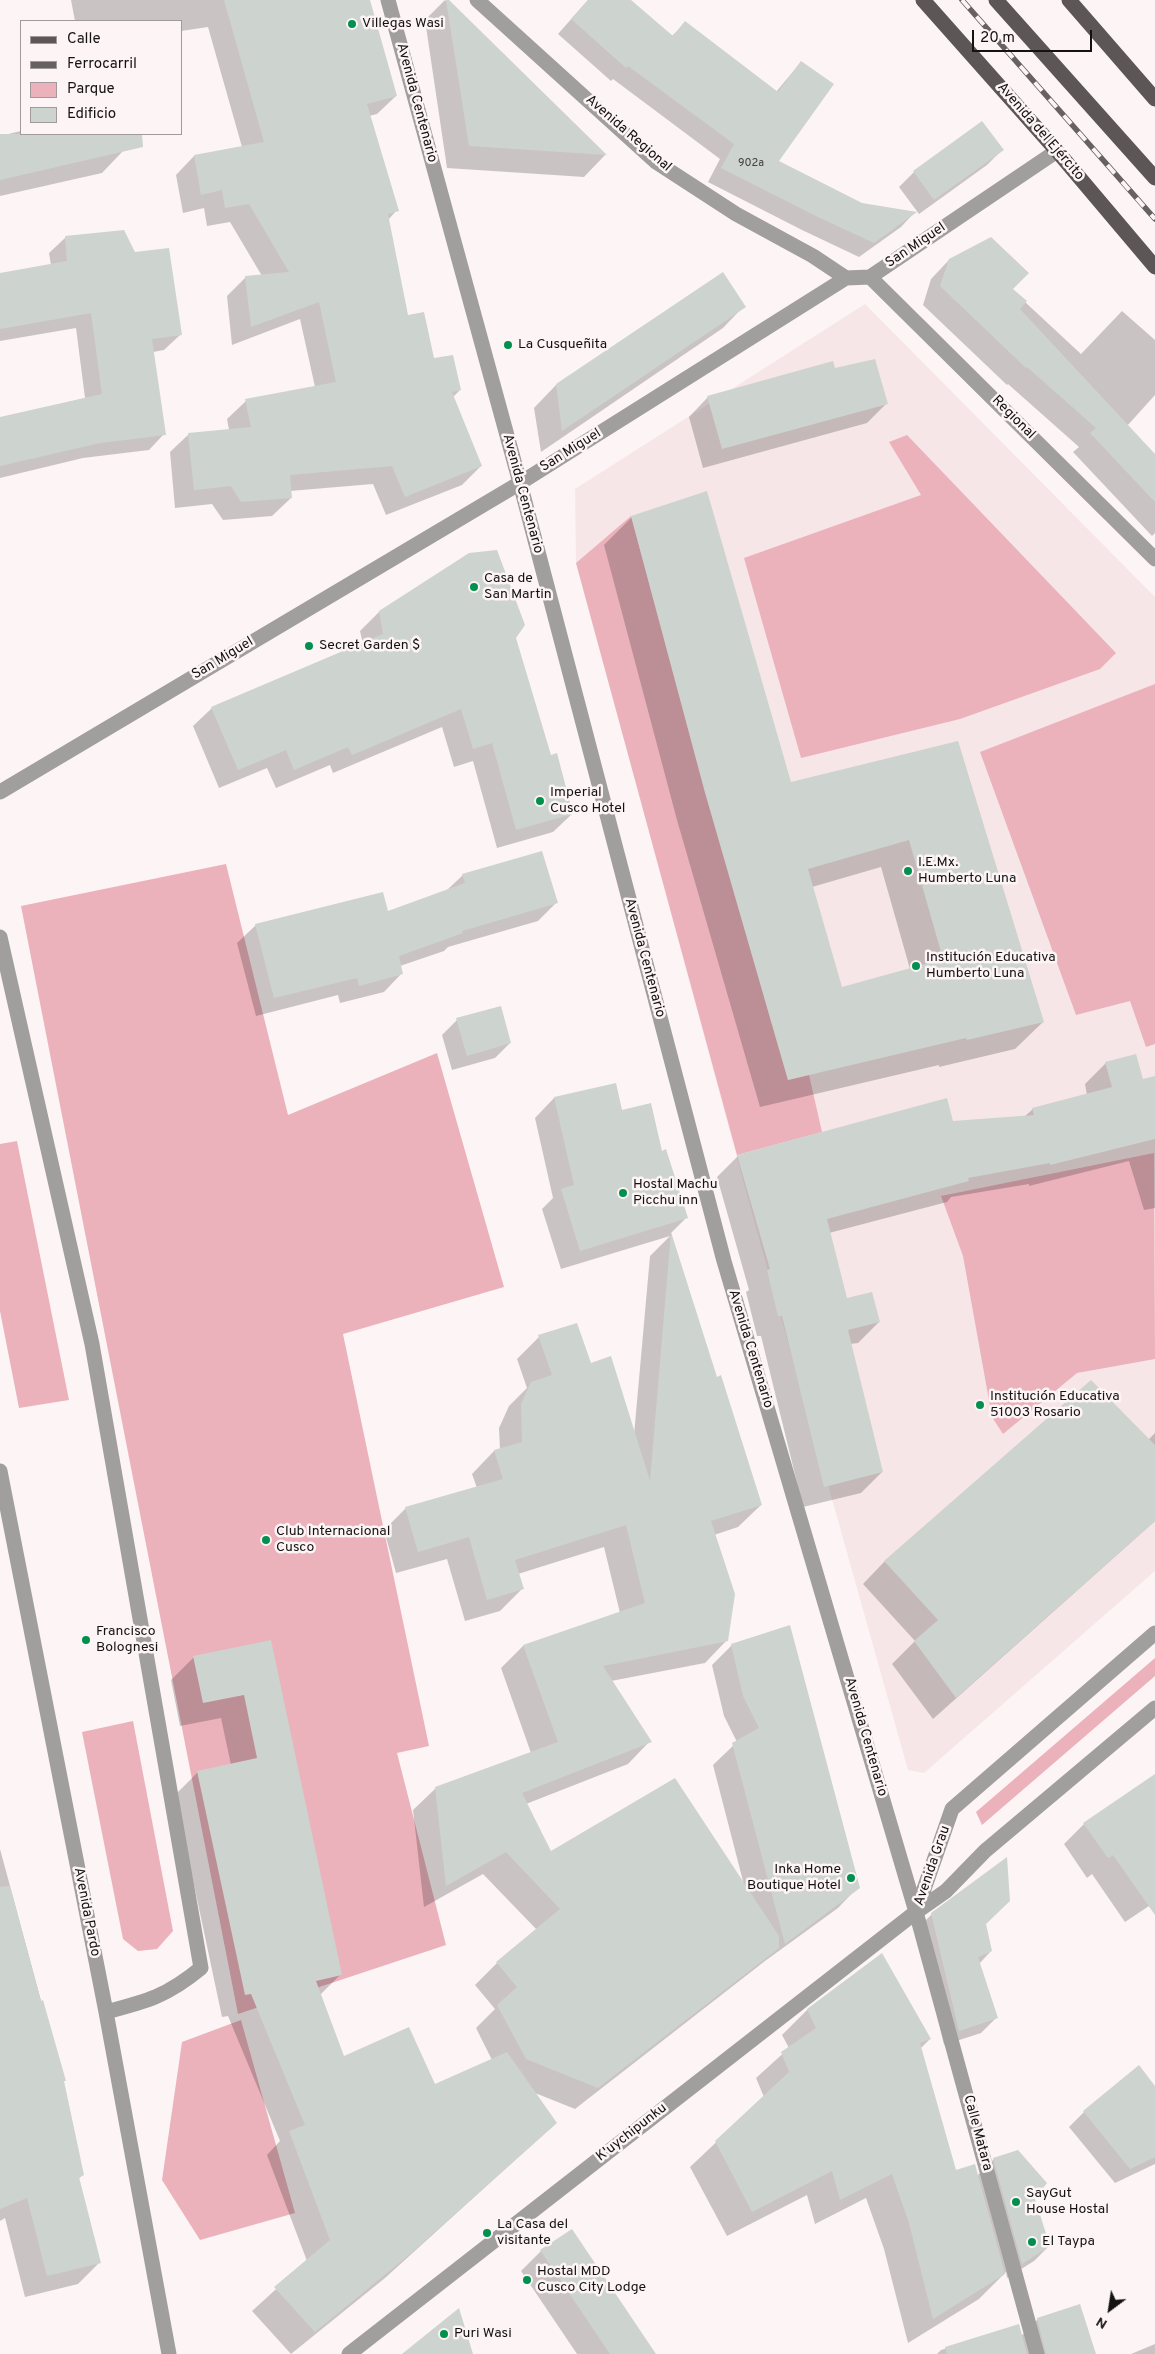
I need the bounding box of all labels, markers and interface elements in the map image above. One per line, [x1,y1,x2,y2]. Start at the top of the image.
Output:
place label: Villegas Wasi [362,16,444,32]
marker: Villegas Wasi [346,18,358,30]
legend [20,20,182,135]
scale bar [975,20,1095,52]
text: 20 m [980,29,1015,48]
text: Calle [67,30,101,49]
street label: Avenida Centenario [392,41,440,165]
text: Ferrocarril [67,55,137,74]
text: Parque [67,80,115,99]
street label: Avenida del Ejército [993,80,1087,184]
street label: Avenida Regional [582,92,674,176]
text: Edificio [67,105,116,124]
house number: 902a [738,157,764,171]
street label: San Miguel [883,220,949,272]
place label: La Cusqueñita [518,337,607,353]
marker: La Cusqueñita [502,339,514,351]
street label: Regional [988,393,1038,443]
street label: San Miguel [537,426,605,476]
street label: Avenida Centenario [498,432,546,556]
place label: Casa de San Martin [484,571,552,604]
marker: Casa de San Martin [468,581,480,593]
street label: San Miguel [189,634,257,684]
place label: Secret Garden $ [319,638,420,654]
marker: Secret Garden $ [303,640,315,652]
place label: Imperial Cusco Hotel [550,785,625,818]
marker: Imperial Cusco Hotel [534,795,546,807]
place label: I.E.Mx. Humberto Luna [918,855,1016,888]
marker: I.E.Mx. Humberto Luna [902,865,914,877]
street label: Avenida Centenario [620,896,668,1020]
place label: Institución Educativa Humberto Luna [926,950,1056,982]
marker: Institución Educativa Humberto Luna [910,960,922,972]
place label: Hostal Machu Picchu inn [633,1177,718,1210]
marker: Hostal Machu Picchu inn [617,1187,629,1199]
street label: Avenida Centenario [724,1288,776,1410]
place label: Institución Educativa 51003 Rosario [990,1389,1120,1421]
marker: Institución Educativa 51003 Rosario [974,1399,986,1411]
place label: Club Internacional Cusco [276,1524,390,1556]
marker: Club Internacional Cusco [260,1534,272,1546]
place label: Francisco Bolognesi [96,1624,158,1656]
marker: Francisco Bolognesi [80,1634,92,1646]
street label: Avenida Centenario [840,1676,890,1798]
street label: Avenida Grau [911,1824,955,1908]
place label: Inka Home Boutique Hotel [747,1862,841,1894]
street label: Avenida Pardo [69,1866,103,1958]
marker: Inka Home Boutique Hotel [845,1872,857,1884]
street label: Calle Matara [959,2093,995,2173]
street label: K'uychipunku [593,2100,671,2166]
place label: SayGut House Hostal [1026,2186,1109,2218]
marker: SayGut House Hostal [1010,2196,1022,2208]
place label: La Casa del visitante [497,2217,568,2250]
marker: La Casa del visitante [481,2227,493,2239]
place label: El Taypa [1042,2234,1095,2250]
marker: El Taypa [1026,2236,1038,2248]
place label: Hostal MDD Cusco City Lodge [537,2264,646,2296]
marker: Hostal MDD Cusco City Lodge [521,2274,533,2286]
north arrow [1085,2284,1135,2334]
text: N [1093,2312,1111,2332]
place label: Puri Wasi [454,2326,512,2342]
marker: Puri Wasi [438,2328,450,2340]

